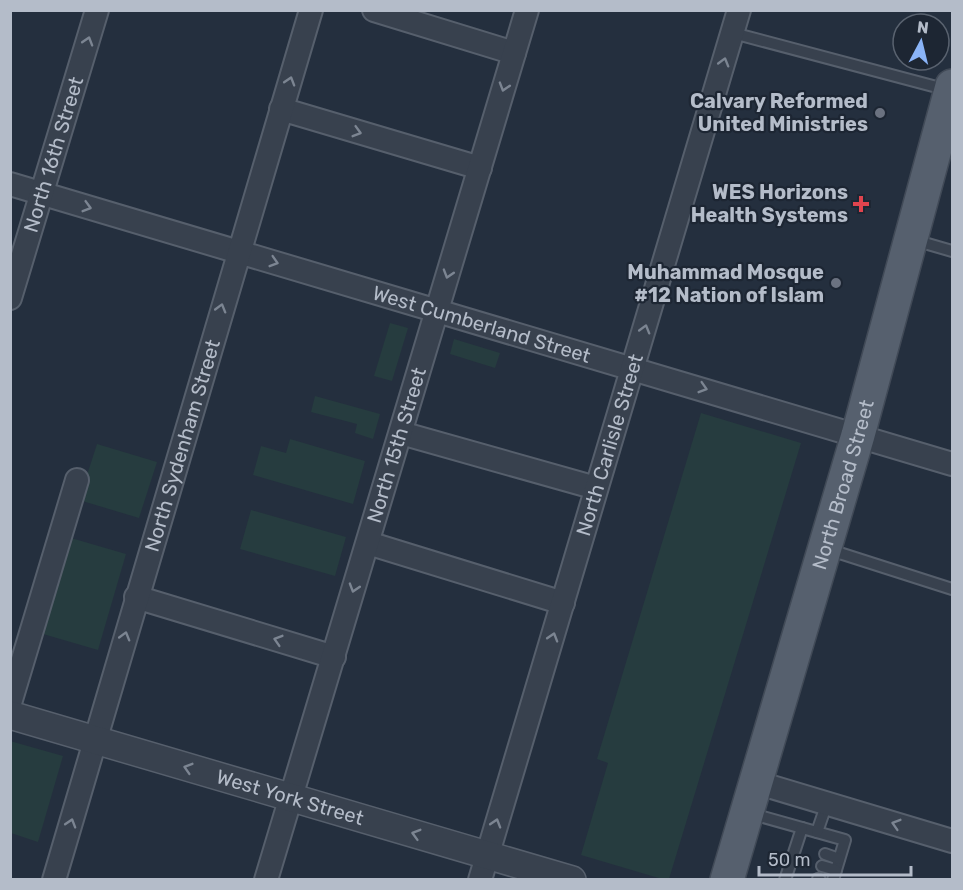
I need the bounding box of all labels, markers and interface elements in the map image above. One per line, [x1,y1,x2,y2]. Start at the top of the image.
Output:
north arrow [891,12,951,72]
text: N [916,17,930,38]
one-way arrow [81,36,93,47]
one-way arrow [717,57,729,68]
street label: North 16th Street [19,74,88,235]
one-way arrow [283,76,295,87]
one-way arrow [499,81,511,92]
place label: Calvary Reformed United Ministries [690,89,868,136]
marker: Calvary Reformed United Ministries [873,106,887,120]
one-way arrow [351,125,362,137]
place label: WES Horizons Health Systems [691,180,848,227]
marker: WES Horizons Health Systems [852,195,870,213]
one-way arrow [82,199,92,212]
one-way arrow [268,255,279,267]
place label: Muhammad Mosque #12 Nation of Islam [627,260,824,307]
one-way arrow [443,268,455,278]
marker: Muhammad Mosque #12 Nation of Islam [829,276,843,290]
street label: West Cumberland Street [370,280,594,368]
one-way arrow [214,303,226,314]
one-way arrow [638,324,650,335]
street label: North Sydenham Street [140,336,225,554]
street label: North Carlisle Street [571,351,648,539]
street label: North 15th Street [362,364,431,526]
one-way arrow [697,381,707,393]
street label: North Broad Street [807,397,879,573]
one-way arrow [349,582,361,593]
one-way arrow [118,631,131,641]
one-way arrow [546,632,558,643]
one-way arrow [273,635,284,647]
one-way arrow [183,763,194,775]
street label: West York Street [214,764,367,830]
one-way arrow [64,818,76,829]
one-way arrow [489,819,501,829]
one-way arrow [891,819,902,831]
one-way arrow [411,828,421,841]
scale bar [759,839,910,877]
text: 50 m [768,849,811,871]

